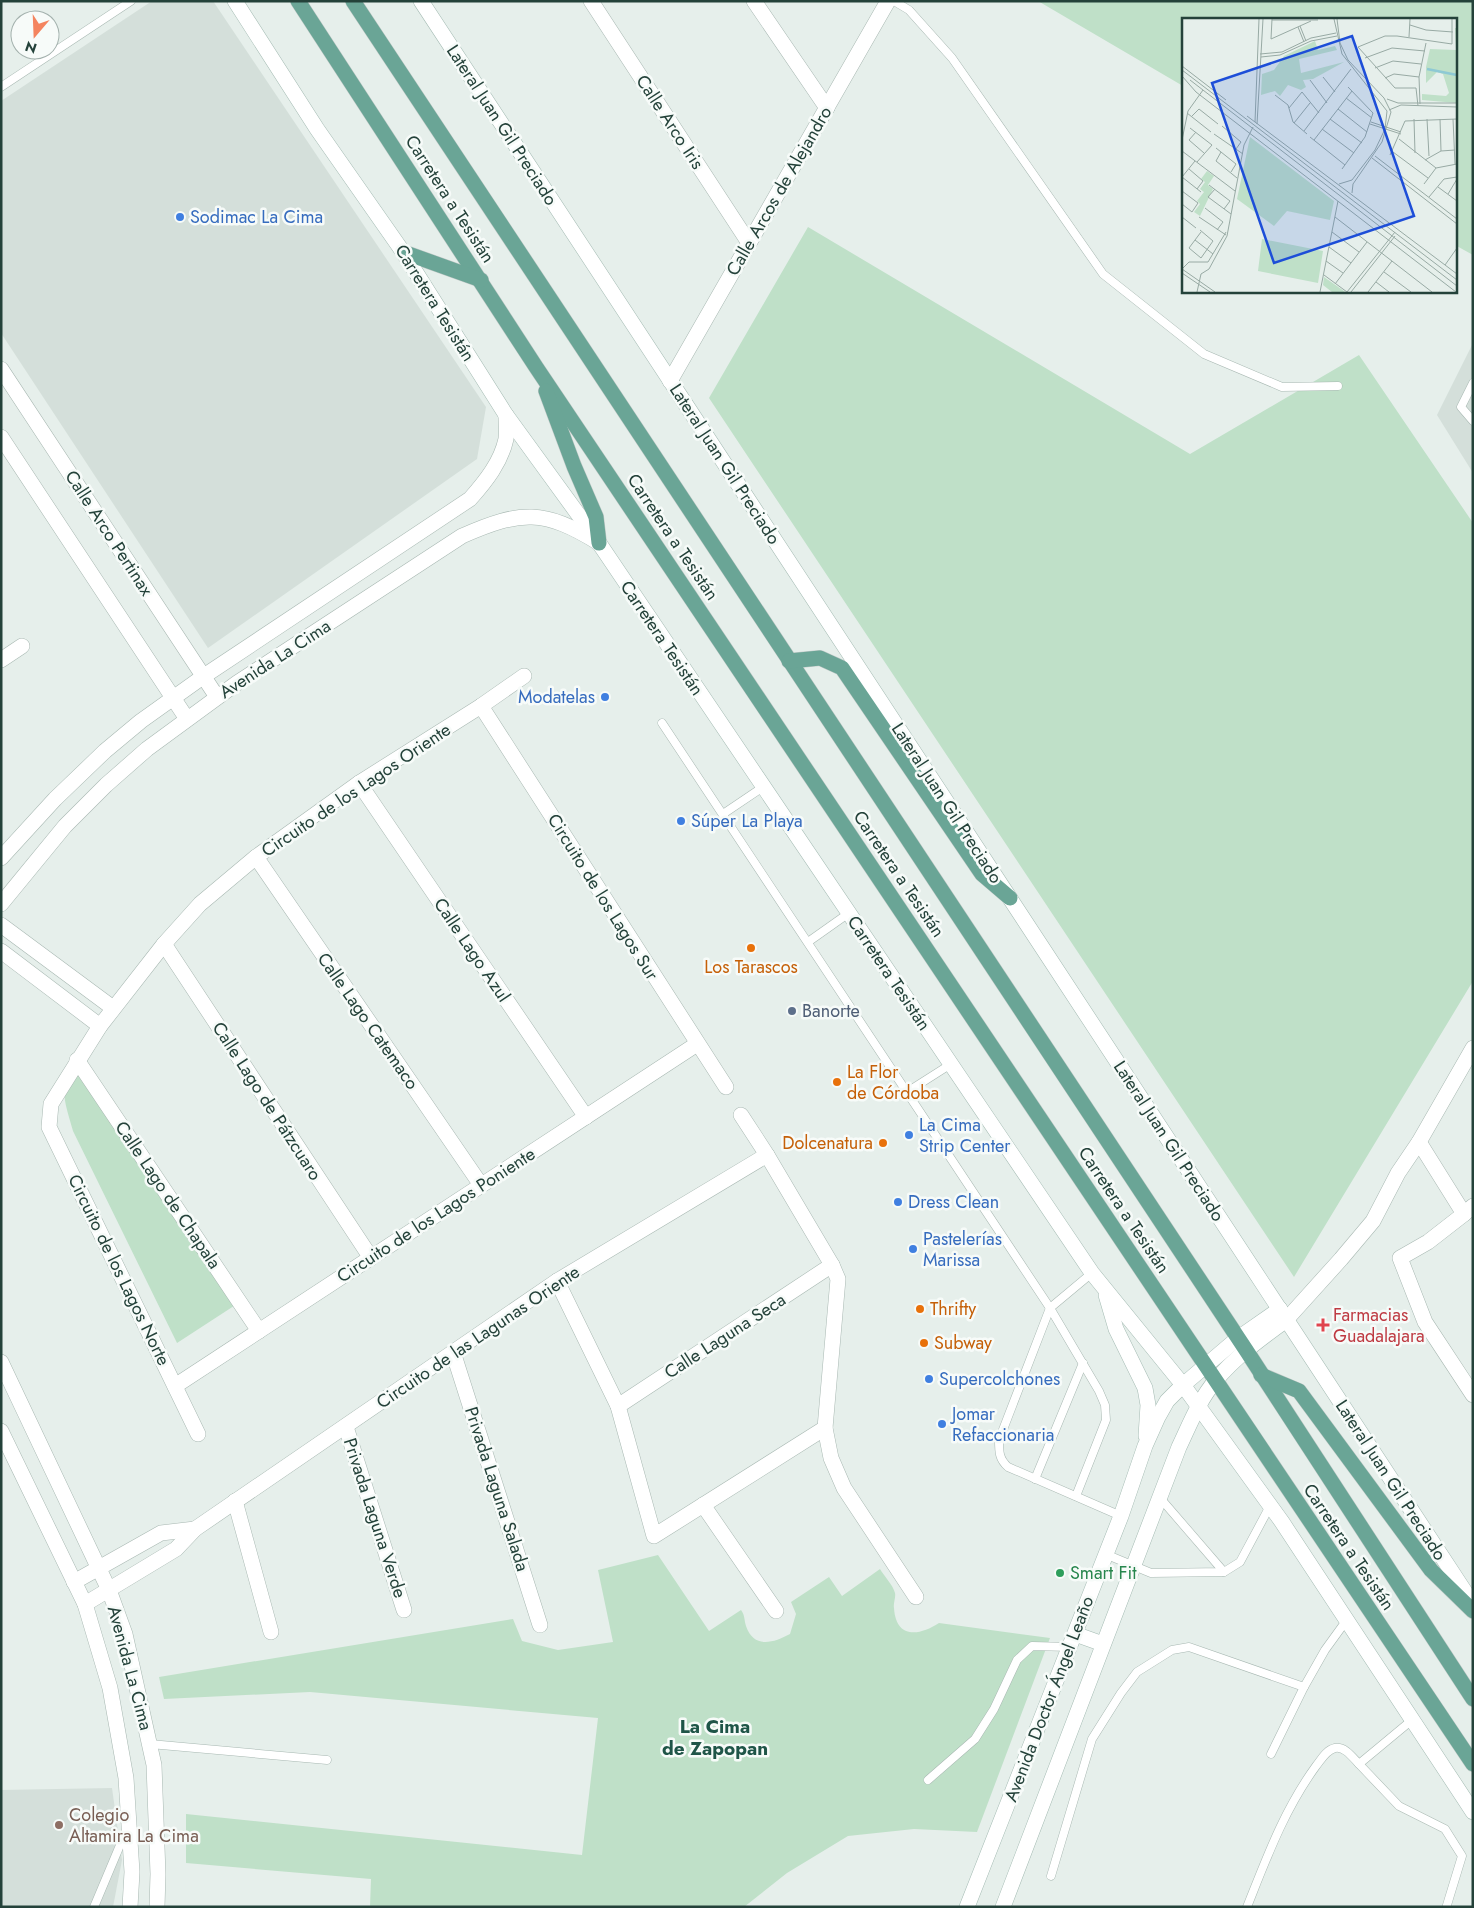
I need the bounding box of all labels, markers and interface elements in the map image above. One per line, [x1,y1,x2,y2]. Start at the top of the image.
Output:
north arrow [10,10,60,60]
inset map [1182,18,1456,292]
text: N [22,36,39,59]
street label: Lateral Juan Gil Preciado [440,40,564,211]
street label: Calle Arco Iris [630,70,710,174]
street label: Calle Arcos de Alejandro [720,101,838,280]
street label: Carretera a Tesistán [399,130,501,268]
place label: Sodimac La Cima [190,204,323,230]
marker: Sodimac La Cima [174,211,186,223]
street label: Carretera Tesistán [389,239,481,367]
street label: Lateral Juan Gil Preciado [663,379,787,550]
street label: Calle Arco Pertinax [59,465,160,601]
street label: Carretera a Tesistán [621,468,725,606]
street label: Carretera Tesistán [614,575,710,701]
street label: Avenida La Cima [214,613,336,705]
place label: Modatelas [518,684,595,710]
marker: Modatelas [599,691,611,703]
street label: Circuito de los Lagos Oriente [256,717,456,863]
street label: Lateral Juan Gil Preciado [885,718,1009,889]
street label: Carretera a Tesistán [847,805,951,943]
place label: Súper La Playa [691,808,803,834]
street label: Circuito de los Lagos Sur [541,809,665,986]
marker: Súper La Playa [675,815,687,827]
street label: Calle Lago Azul [427,893,517,1007]
street label: Carretera Tesistán [841,910,937,1036]
marker: Los Tarascos [745,942,757,954]
street label: Calle Lago Catemaco [311,947,425,1095]
place label: Los Tarascos [704,954,798,980]
place label: Banorte [802,998,860,1024]
marker: Banorte [786,1005,798,1017]
street label: Calle Lago de Pátzcuaro [206,1017,328,1186]
street label: Lateral Juan Gil Preciado [1107,1056,1231,1227]
place label: La Flor de Córdoba [847,1059,939,1106]
marker: La Flor de Córdoba [831,1076,843,1088]
place label: La Cima Strip Center [919,1112,1011,1159]
street label: Calle Lago de Chapala [109,1116,227,1274]
marker: La Cima Strip Center [903,1129,915,1141]
place label: Dolcenatura [782,1130,873,1156]
marker: Dolcenatura [877,1137,889,1149]
street label: Circuito de los Lagos Poniente [332,1141,540,1289]
street label: Carretera a Tesistán [1072,1141,1176,1279]
street label: Circuito de los Lagos Norte [61,1170,177,1370]
place label: Dress Clean [908,1189,999,1215]
marker: Dress Clean [892,1196,904,1208]
place label: Pastelerías Marissa [923,1226,1002,1273]
marker: Pastelerías Marissa [907,1243,919,1255]
street label: Circuito de las Lagunas Oriente [371,1259,585,1415]
street label: Calle Laguna Seca [659,1287,791,1385]
place label: Thrifty [930,1296,976,1322]
place label: Farmacias Guadalajara [1333,1302,1425,1349]
marker: Thrifty [914,1303,926,1315]
marker: Farmacias Guadalajara [1317,1319,1329,1331]
place label: Subway [934,1330,992,1356]
marker: Subway [918,1337,930,1349]
place label: Supercolchones [939,1366,1060,1392]
marker: Supercolchones [923,1373,935,1385]
street label: Lateral Juan Gil Preciado [1329,1395,1453,1566]
place label: Jomar Refaccionaria [950,1401,1055,1448]
street label: Privada Laguna Salada [458,1403,536,1575]
marker: Jomar Refaccionaria [936,1418,948,1430]
street label: Privada Laguna Verde [337,1435,413,1601]
street label: Carretera a Tesistán [1297,1478,1401,1616]
place label: Smart Fit [1070,1560,1137,1586]
marker: Smart Fit [1054,1567,1066,1579]
street label: Avenida Doctor Ángel Leaño [998,1592,1100,1806]
street label: Avenida La Cima [101,1603,159,1733]
district label: La Cima de Zapopan [662,1713,768,1762]
place label: Colegio Altamira La Cima [69,1802,199,1849]
marker: Colegio Altamira La Cima [53,1819,65,1831]

